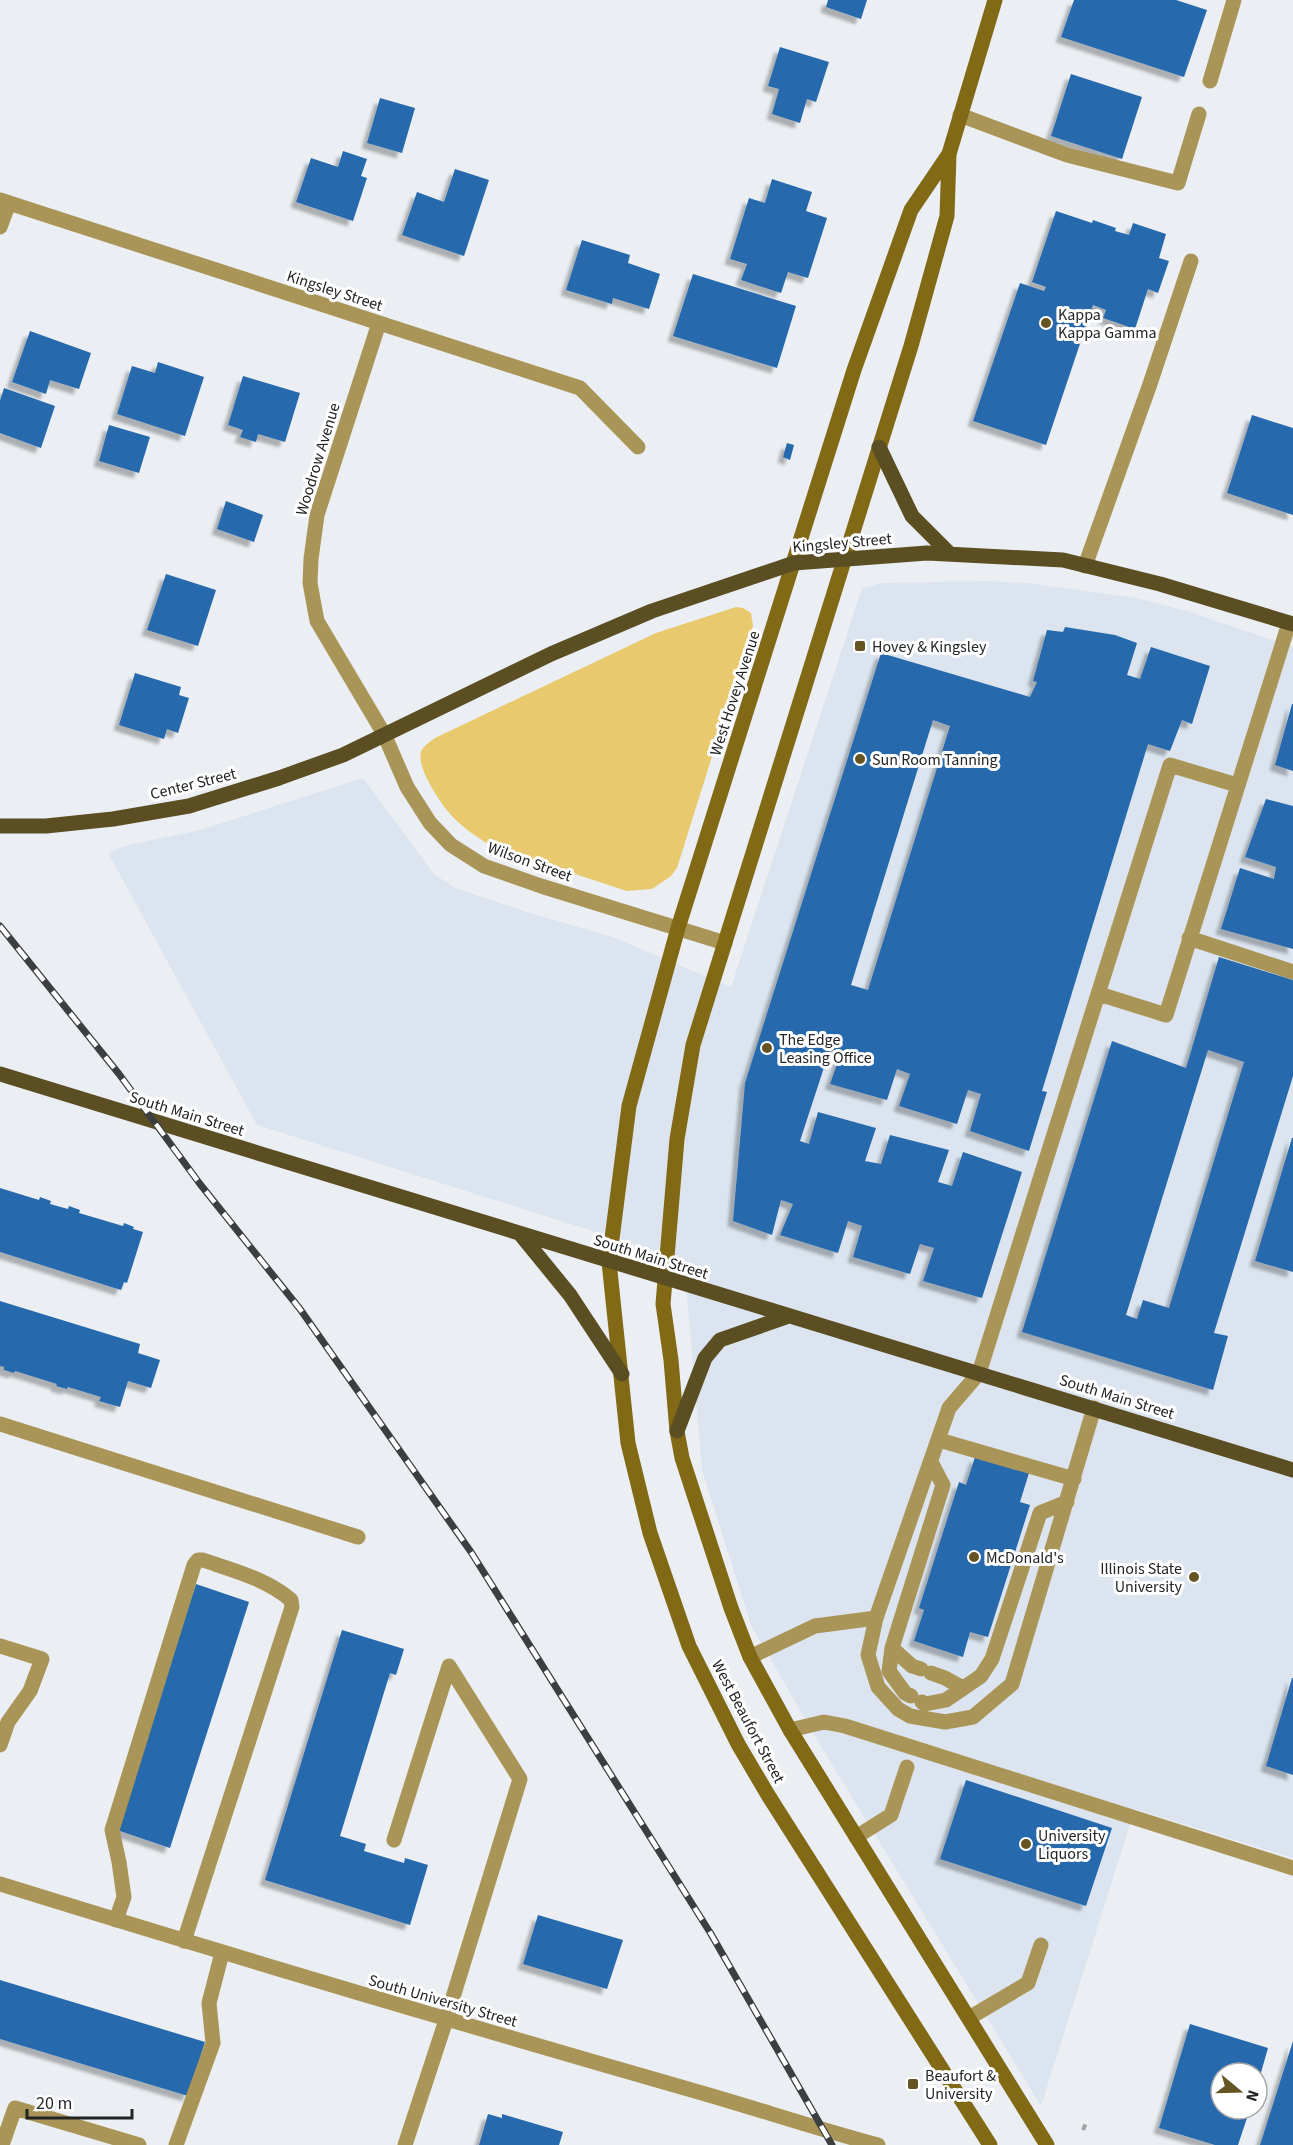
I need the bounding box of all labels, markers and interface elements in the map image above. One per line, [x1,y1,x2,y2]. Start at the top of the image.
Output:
street label: Kingsley Street [284,265,386,317]
place label: Kappa Kappa Gamma [1058,304,1157,344]
marker: Kappa Kappa Gamma [1039,316,1053,330]
street label: Woodrow Avenue [290,400,346,518]
street label: Kingsley Street [792,528,893,558]
street label: West Hovey Avenue [704,628,766,759]
place label: Hovey & Kingsley [872,636,987,658]
marker: Hovey & Kingsley [853,639,867,653]
place label: Sun Room Tanning [872,749,998,771]
marker: Sun Room Tanning [853,752,867,766]
street label: Center Street [148,763,239,805]
street label: Wilson Street [485,837,575,888]
place label: The Edge Leasing Office [779,1029,872,1069]
marker: The Edge Leasing Office [760,1041,774,1055]
street label: South Main Street [127,1086,247,1142]
street label: South Main Street [591,1229,711,1285]
street label: South Main Street [1057,1369,1177,1425]
place label: McDonald's [986,1547,1064,1569]
marker: McDonald's [967,1550,981,1564]
place label: Illinois State University [1100,1558,1183,1598]
marker: Illinois State University [1187,1570,1201,1584]
street label: West Beaufort Street [706,1656,790,1788]
place label: University Liquors [1038,1825,1106,1865]
marker: University Liquors [1019,1837,1033,1851]
street label: South University Street [366,1969,520,2033]
north arrow [1209,2061,1269,2121]
place label: Beaufort & University [925,2065,996,2105]
marker: Beaufort & University [906,2077,920,2091]
scale bar [27,2082,132,2120]
text: N [1240,2087,1264,2104]
text: 20 m [36,2091,72,2116]

